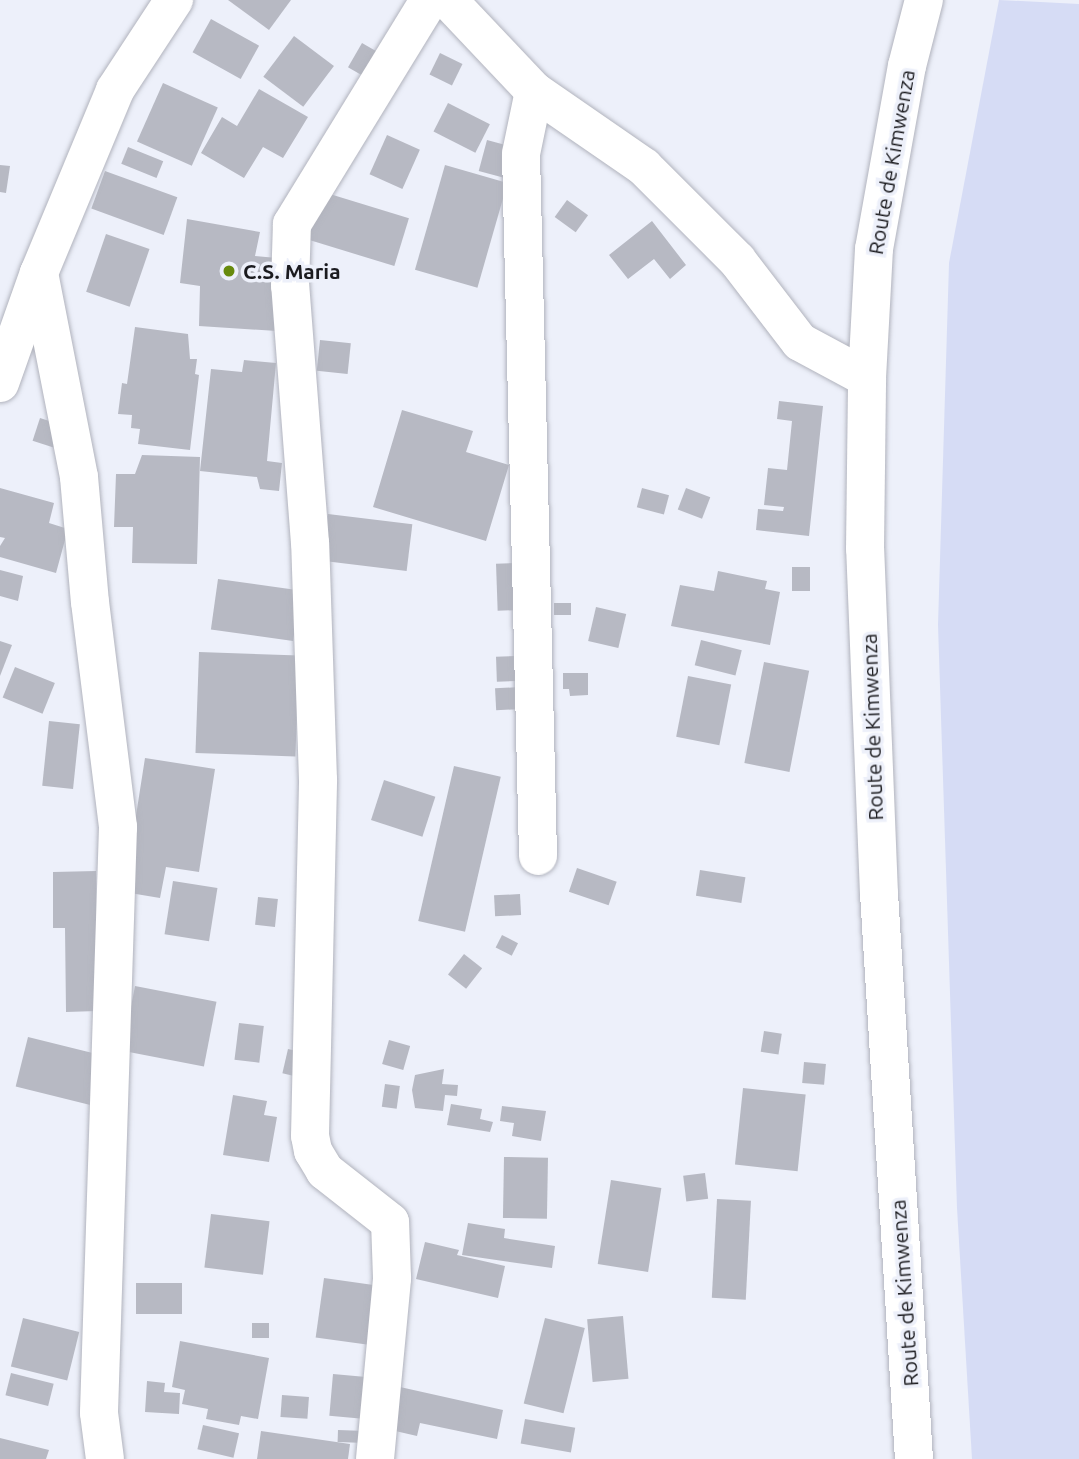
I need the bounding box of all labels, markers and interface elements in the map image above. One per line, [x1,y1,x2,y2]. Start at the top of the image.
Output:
street label: Route de Kimwenza [862,68,920,256]
place label: C.S. Maria [243,258,341,284]
marker: C.S. Maria [221,263,237,279]
street label: Route de Kimwenza [856,633,888,821]
street label: Route de Kimwenza [885,1199,923,1387]

